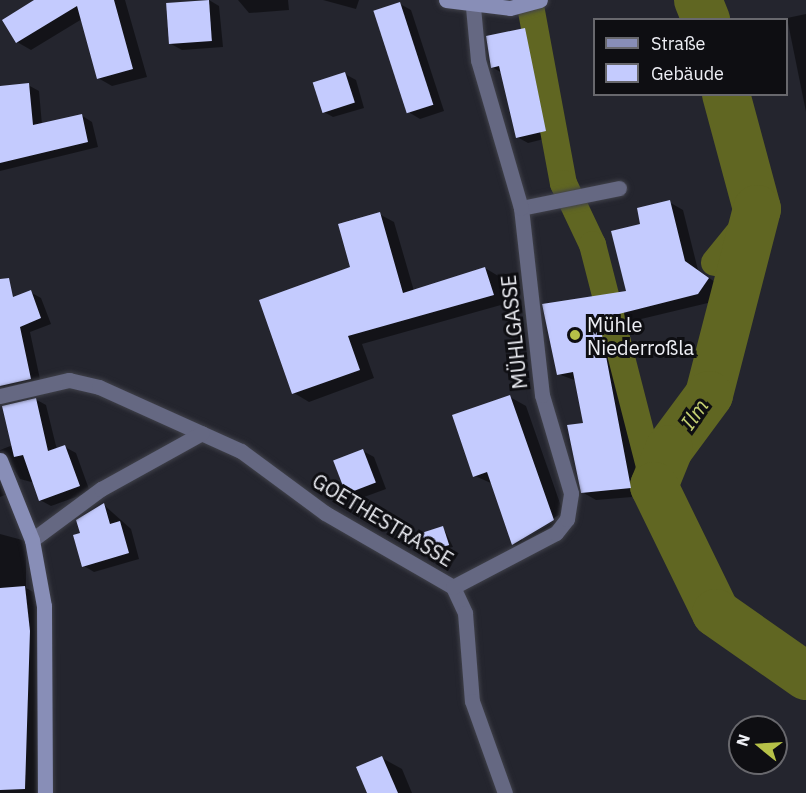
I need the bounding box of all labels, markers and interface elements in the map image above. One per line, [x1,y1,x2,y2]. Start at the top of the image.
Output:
legend [593,18,788,96]
text: Straße [651,32,705,55]
text: Gebäude [651,62,724,85]
street label: MÜHLGASSE [496,274,532,390]
place label: Mühle Niederroßla [587,312,694,359]
marker: Mühle Niederroßla [568,328,582,342]
water label: Ilm [675,394,713,434]
street label: GOETHESTRASSE [308,468,458,572]
north arrow [728,715,788,775]
text: N [731,731,754,749]

